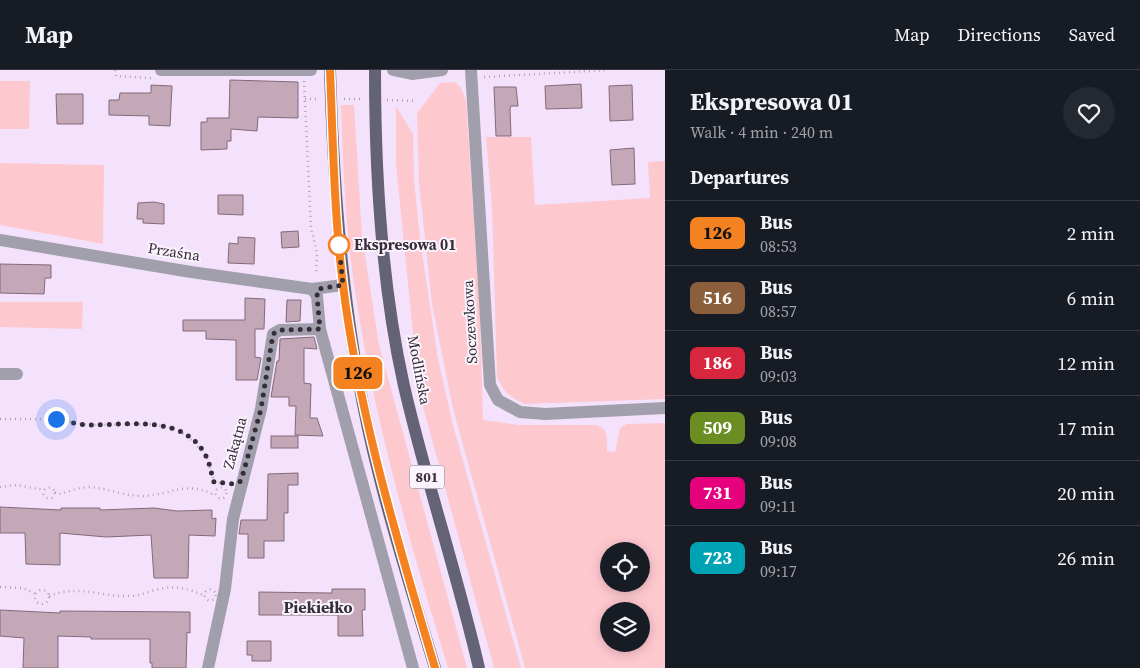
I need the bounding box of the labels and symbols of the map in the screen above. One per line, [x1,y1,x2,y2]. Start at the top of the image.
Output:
marker: Ekspresowa 01 [328,234,350,256]
place label: Ekspresowa 01 [354,234,456,255]
street label: Przaśna [146,237,202,266]
street label: Soczewkowa [457,279,482,364]
street label: Modlińska [402,333,437,407]
line badge: 126 [329,357,387,389]
your location [44,407,69,432]
street label: Zakątna [217,414,252,471]
road number: 801 [410,466,444,488]
district label: Piekiełko [283,596,353,618]

